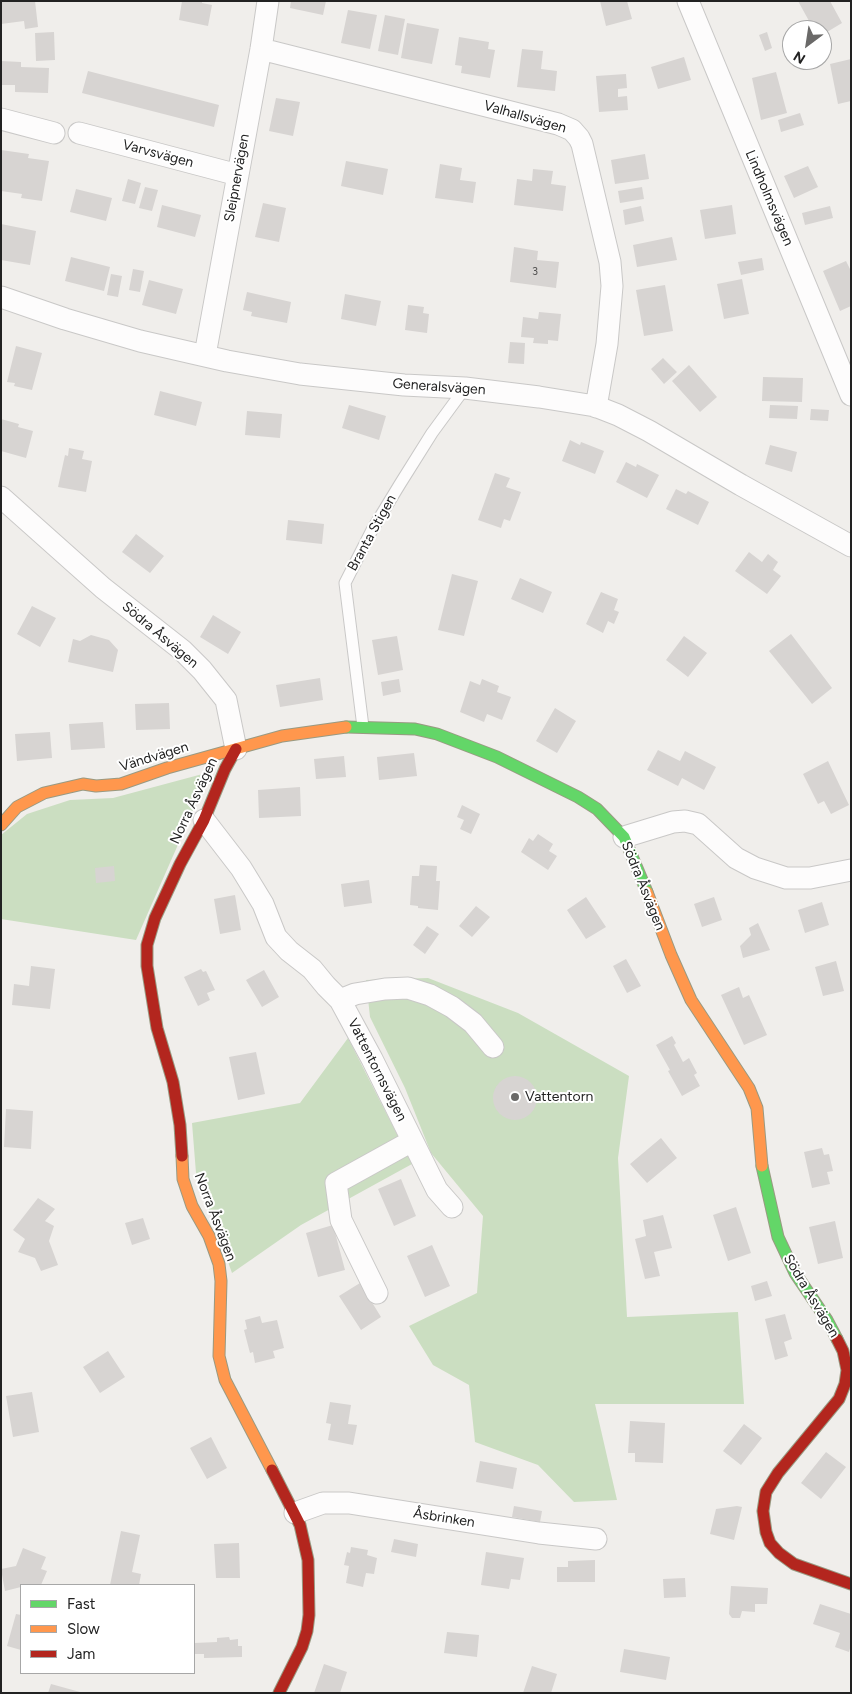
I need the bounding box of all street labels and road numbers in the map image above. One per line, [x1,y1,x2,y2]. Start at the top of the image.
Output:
street label: Valhallsvägen [482,97,568,137]
street label: Sleipnervägen [221,133,253,223]
street label: Varvsvägen [121,136,195,172]
street label: Lindholmsvägen [741,148,797,248]
street label: Generalsvägen [392,375,486,399]
street label: Branta Stigen [344,492,400,574]
street label: Södra Åsvägen [118,598,202,672]
street label: Vändvägen [118,739,190,775]
street label: Norra Åsvägen [167,755,221,847]
street label: Södra Åsvägen [618,839,668,933]
street label: Vattentornsvägen [344,1016,410,1124]
street label: Norra Åsvägen [190,1171,240,1263]
street label: Södra Åsvägen [780,1251,842,1341]
street label: Åsbrinken [412,1505,476,1531]

